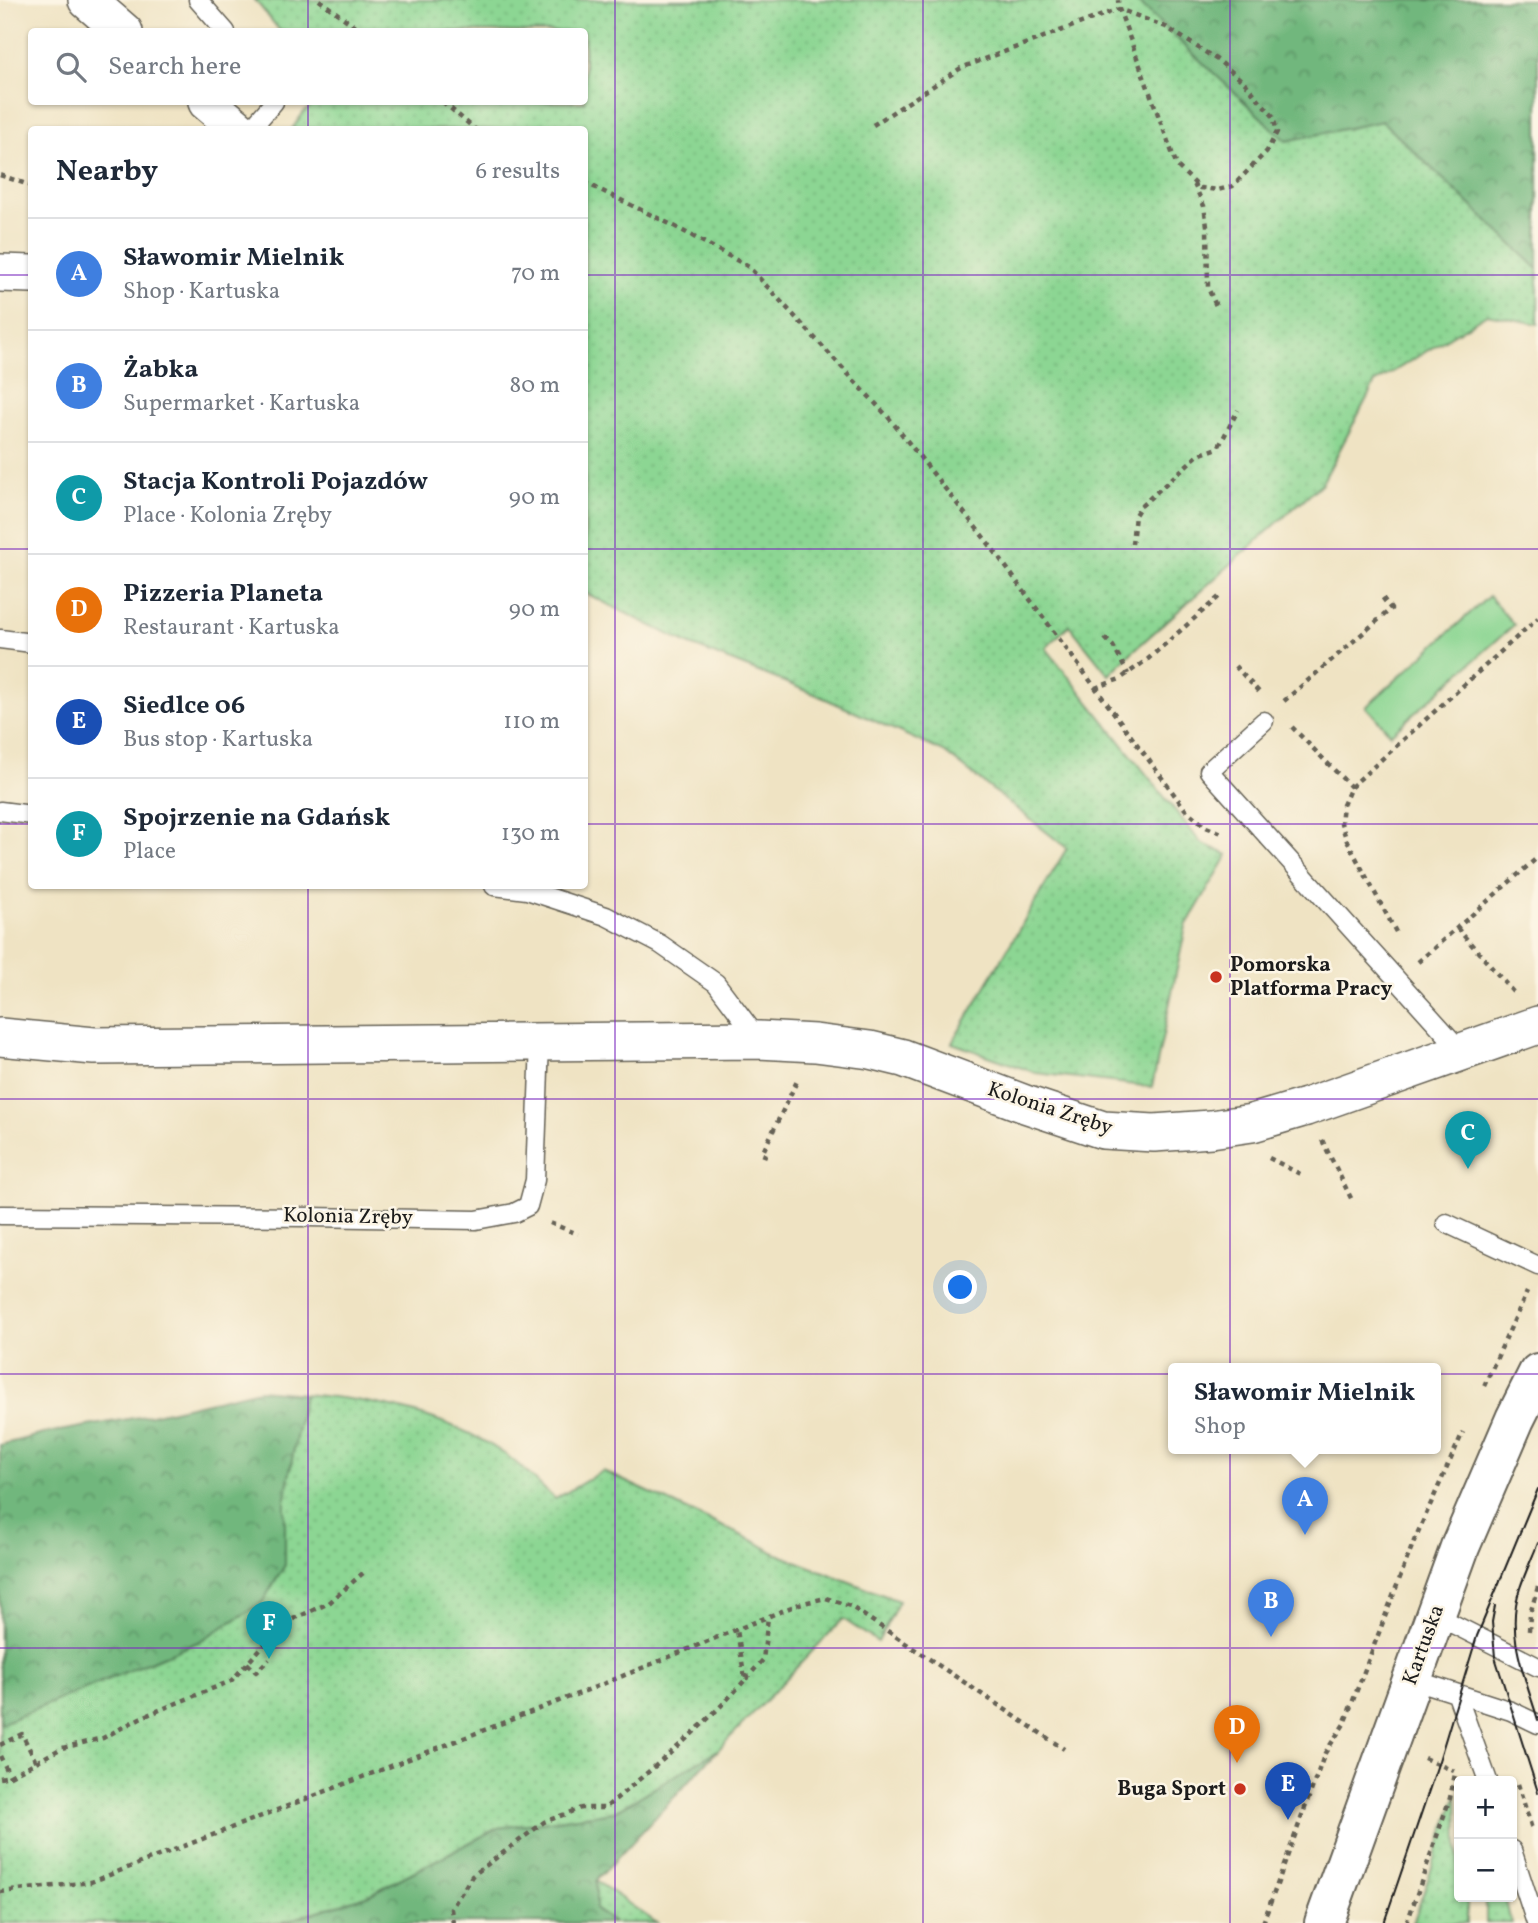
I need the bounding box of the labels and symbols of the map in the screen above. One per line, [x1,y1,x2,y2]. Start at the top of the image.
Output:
place label: Pomorska Platforma Pracy [1230,951,1392,1004]
marker: Pomorska Platforma Pracy [1208,969,1224,985]
street label: Kolonia Zręby [984,1075,1117,1143]
pin: C [1445,1111,1491,1169]
street label: Kolonia Zręby [283,1201,414,1233]
your location [943,1270,977,1304]
pin: A [1282,1477,1328,1535]
pin: B [1248,1579,1294,1637]
pin: F [246,1601,292,1659]
street label: Kartuska [1396,1601,1452,1689]
pin: D [1214,1705,1260,1763]
pin: E [1265,1762,1311,1820]
place label: Buga Sport [1117,1775,1226,1804]
marker: Buga Sport [1232,1781,1248,1797]

